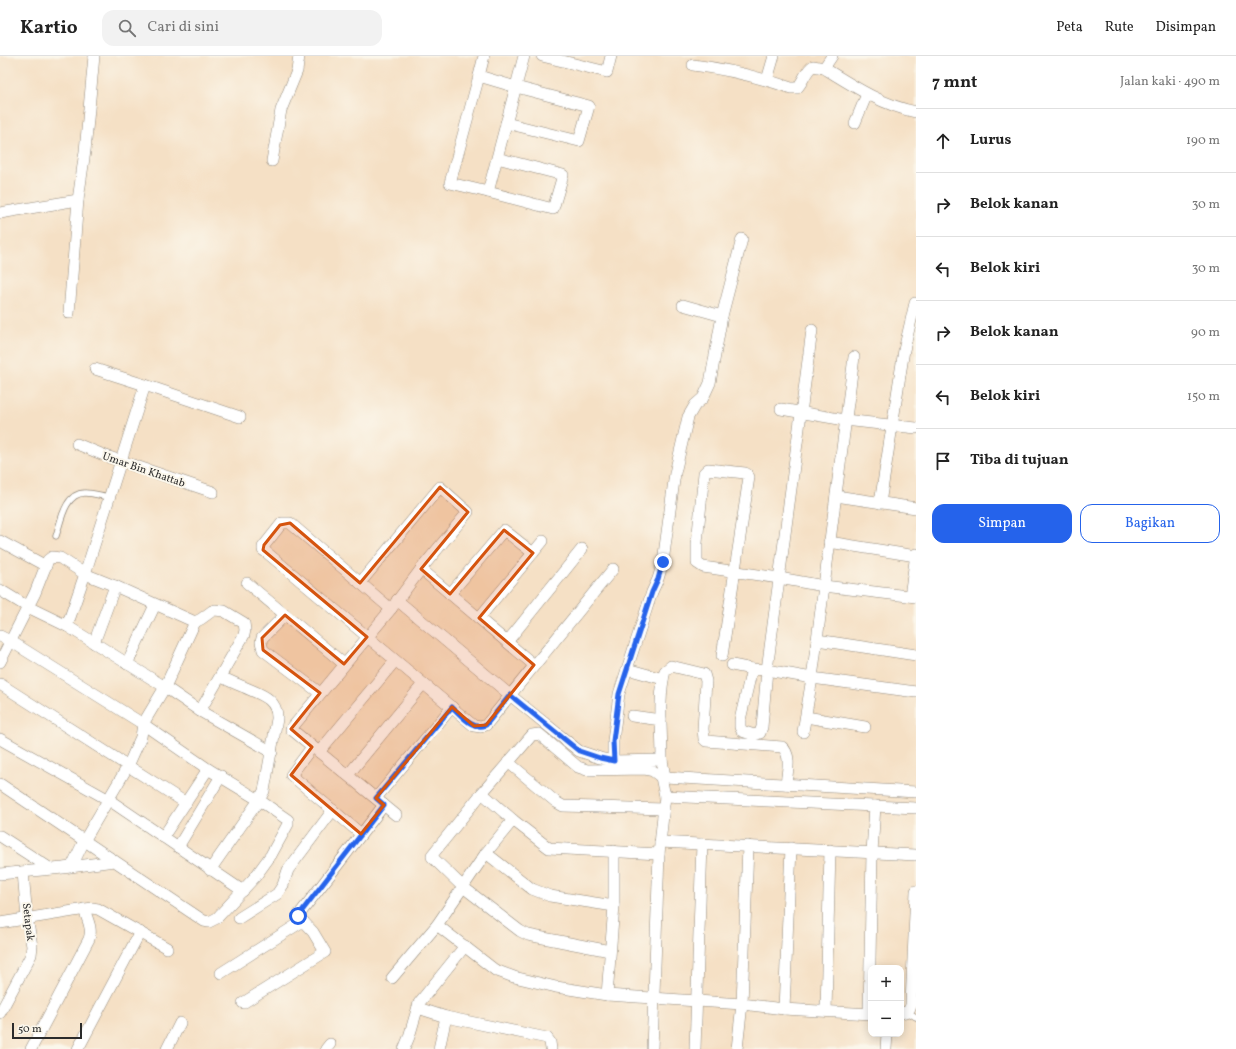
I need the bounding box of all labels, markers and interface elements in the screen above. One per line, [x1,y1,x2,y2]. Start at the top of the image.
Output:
search box [102,10,382,46]
text: Kartio [20,15,78,41]
icon: search [116,17,138,39]
text: Cari di sini [148,17,219,38]
text: Peta [1056,18,1083,37]
text: Rute [1105,18,1134,37]
text: Disimpan [1156,18,1216,37]
text: 7 mnt [932,71,977,94]
text: Jalan kaki · 490 m [1120,73,1220,91]
icon: ahead [932,130,954,152]
text: Lurus [970,130,1011,151]
text: 190 m [1186,132,1220,150]
icon: right [932,194,954,216]
text: Belok kanan [970,194,1059,215]
text: 30 m [1192,196,1220,214]
icon: left [932,258,954,280]
text: Belok kiri [970,258,1040,279]
text: 30 m [1192,260,1220,278]
icon: right [932,322,954,344]
text: Belok kanan [970,322,1059,343]
text: 90 m [1191,324,1220,342]
icon: left [932,386,954,408]
text: Belok kiri [970,386,1040,407]
text: 150 m [1187,388,1220,406]
street label: Umar Bin Khattab [100,449,187,492]
icon: arrive [932,450,954,472]
text: Tiba di tujuan [970,450,1069,471]
button: Simpan [932,504,1072,543]
button: Bagikan [1080,504,1220,543]
route end [654,553,672,571]
street label: Setapak [18,902,37,942]
route start [289,907,307,925]
map controls [868,965,904,1037]
button: + [868,965,904,1001]
button: − [868,1001,904,1037]
scale bar [12,1021,82,1040]
text: 50 m [18,1022,42,1037]

